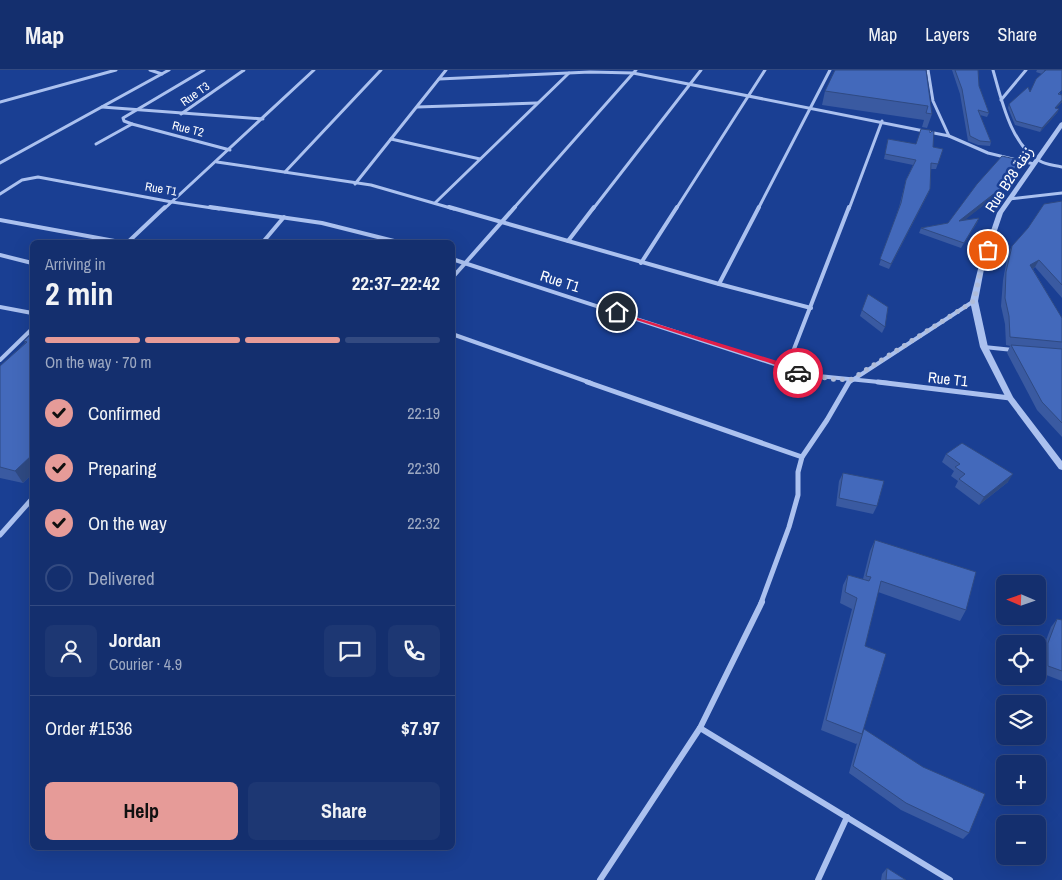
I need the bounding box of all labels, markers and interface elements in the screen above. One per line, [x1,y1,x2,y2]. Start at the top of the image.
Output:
text: Map [25,19,64,51]
text: Map [869,22,897,47]
text: Layers [925,22,970,47]
text: Share [998,22,1037,47]
street label: Rue T3 [177,78,213,110]
street label: Rue T2 [170,117,206,141]
street label: Rue B28 زنقة [980,142,1038,216]
street label: Rue T1 [144,178,179,200]
pin [967,229,1009,271]
icon: bag [974,236,1002,264]
text: Arriving in [45,253,106,275]
street label: Rue T1 [538,265,582,297]
text: 22:37–22:42 [352,270,440,296]
text: 2 min [45,272,114,315]
pin [596,291,638,333]
icon: home [603,298,631,326]
courier [773,348,823,398]
text: On the way · 70 m [45,351,151,373]
icon: car [784,359,812,387]
street label: Rue T1 [927,366,969,392]
icon: check [45,399,73,427]
text: Confirmed [88,400,161,426]
text: 22:19 [407,402,440,424]
icon: check [45,454,73,482]
text: Preparing [88,455,156,481]
text: 22:30 [407,457,440,479]
icon: check [45,509,73,537]
text: On the way [88,510,167,536]
text: 22:32 [407,512,440,534]
text: Delivered [88,565,155,591]
north arrow [996,575,1046,625]
map controls [996,575,1046,865]
button: person [45,625,97,677]
button: chat [324,625,376,677]
button: phone [388,625,440,677]
text: Jordan [109,627,161,653]
button: locate [996,635,1046,685]
text: Courier · 4.9 [109,653,182,675]
button: layers [996,695,1046,745]
text: Order #1536 [45,715,132,741]
text: $7.97 [401,715,440,741]
button: + [996,755,1046,805]
button: Help [45,782,238,840]
button: Share [248,782,440,840]
button: − [996,815,1046,865]

